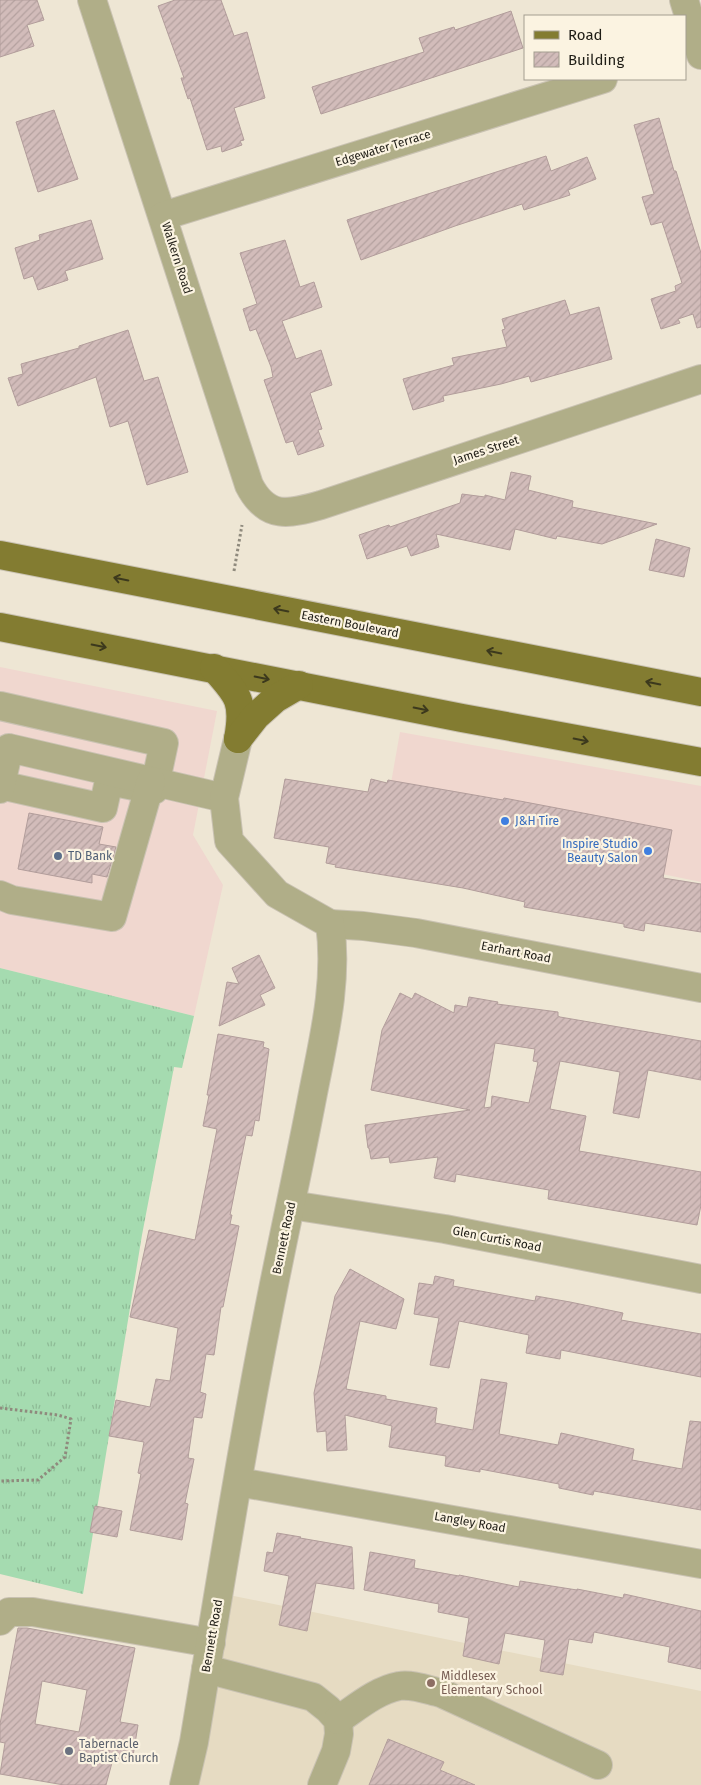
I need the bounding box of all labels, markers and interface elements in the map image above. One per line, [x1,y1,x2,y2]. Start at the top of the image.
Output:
legend [524,15,686,80]
text: Road [568,26,603,44]
text: Building [568,51,624,69]
street label: Edgewater Terrace [334,127,432,169]
street label: Walkern Road [159,220,195,296]
street label: James Street [451,433,521,467]
one-way arrow [114,574,130,584]
one-way arrow [273,605,289,615]
street label: Eastern Boulevard [300,608,400,640]
one-way arrow [91,642,107,652]
one-way arrow [486,646,502,656]
one-way arrow [254,673,270,683]
one-way arrow [646,678,662,687]
one-way arrow [413,705,429,715]
one-way arrow [573,736,589,745]
place label: J&H Tire [515,814,559,828]
marker: J&H Tire [499,815,511,827]
place label: Inspire Studio Beauty Salon [562,837,638,865]
marker: Inspire Studio Beauty Salon [642,845,654,857]
place label: TD Bank [68,849,113,863]
marker: TD Bank [52,850,64,862]
street label: Earhart Road [480,938,552,966]
street label: Bennett Road [269,1200,299,1276]
street label: Glen Curtis Road [451,1224,543,1254]
street label: Langley Road [433,1509,507,1535]
street label: Bennett Road [199,1598,225,1674]
place label: Middlesex Elementary School [441,1669,543,1697]
marker: Middlesex Elementary School [425,1677,437,1689]
place label: Tabernacle Baptist Church [79,1737,158,1765]
marker: Tabernacle Baptist Church [63,1745,75,1757]

